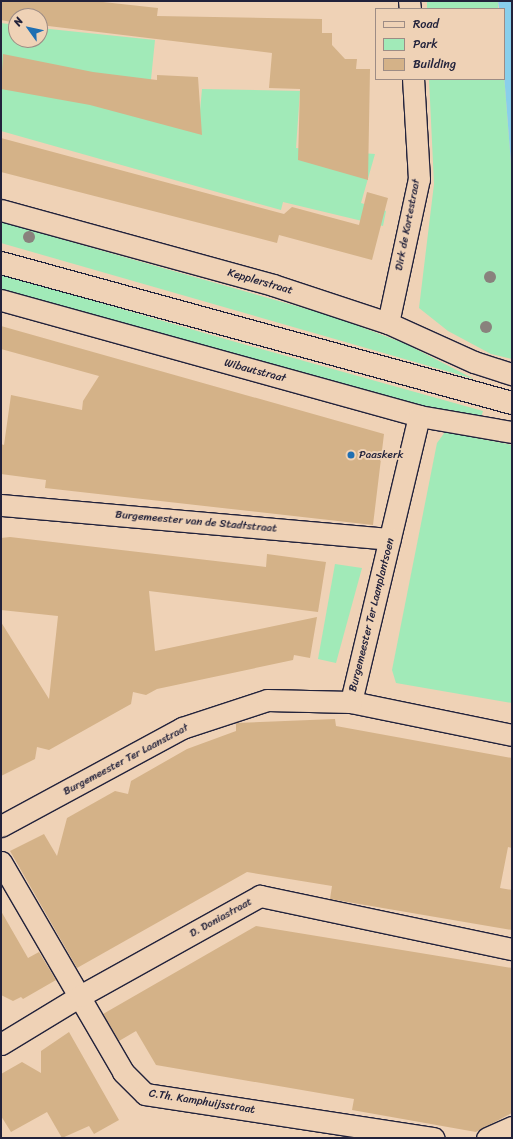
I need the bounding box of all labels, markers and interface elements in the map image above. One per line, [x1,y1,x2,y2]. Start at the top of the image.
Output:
north arrow [8,8,48,48]
legend [375,8,505,80]
text: N [8,13,28,30]
text: Road [413,13,439,35]
text: Park [413,33,438,55]
text: Building [413,53,456,75]
street label: Dirk de Kortestraat [393,178,423,272]
street label: Kepplerstraat [226,266,294,298]
street label: Wibautstraat [223,356,287,386]
place label: Paaskerk [359,448,403,462]
marker: Paaskerk [346,450,356,460]
street label: Burgemeester van de Stadtstraat [115,508,277,536]
street label: Burgemeester Ter Laanplantsoen [346,537,398,693]
street label: Burgemeester Ter Laanstraat [61,721,191,799]
street label: D. Doniastraat [188,895,254,941]
street label: C.Th. Kamphuijsstraat [148,1087,256,1117]

